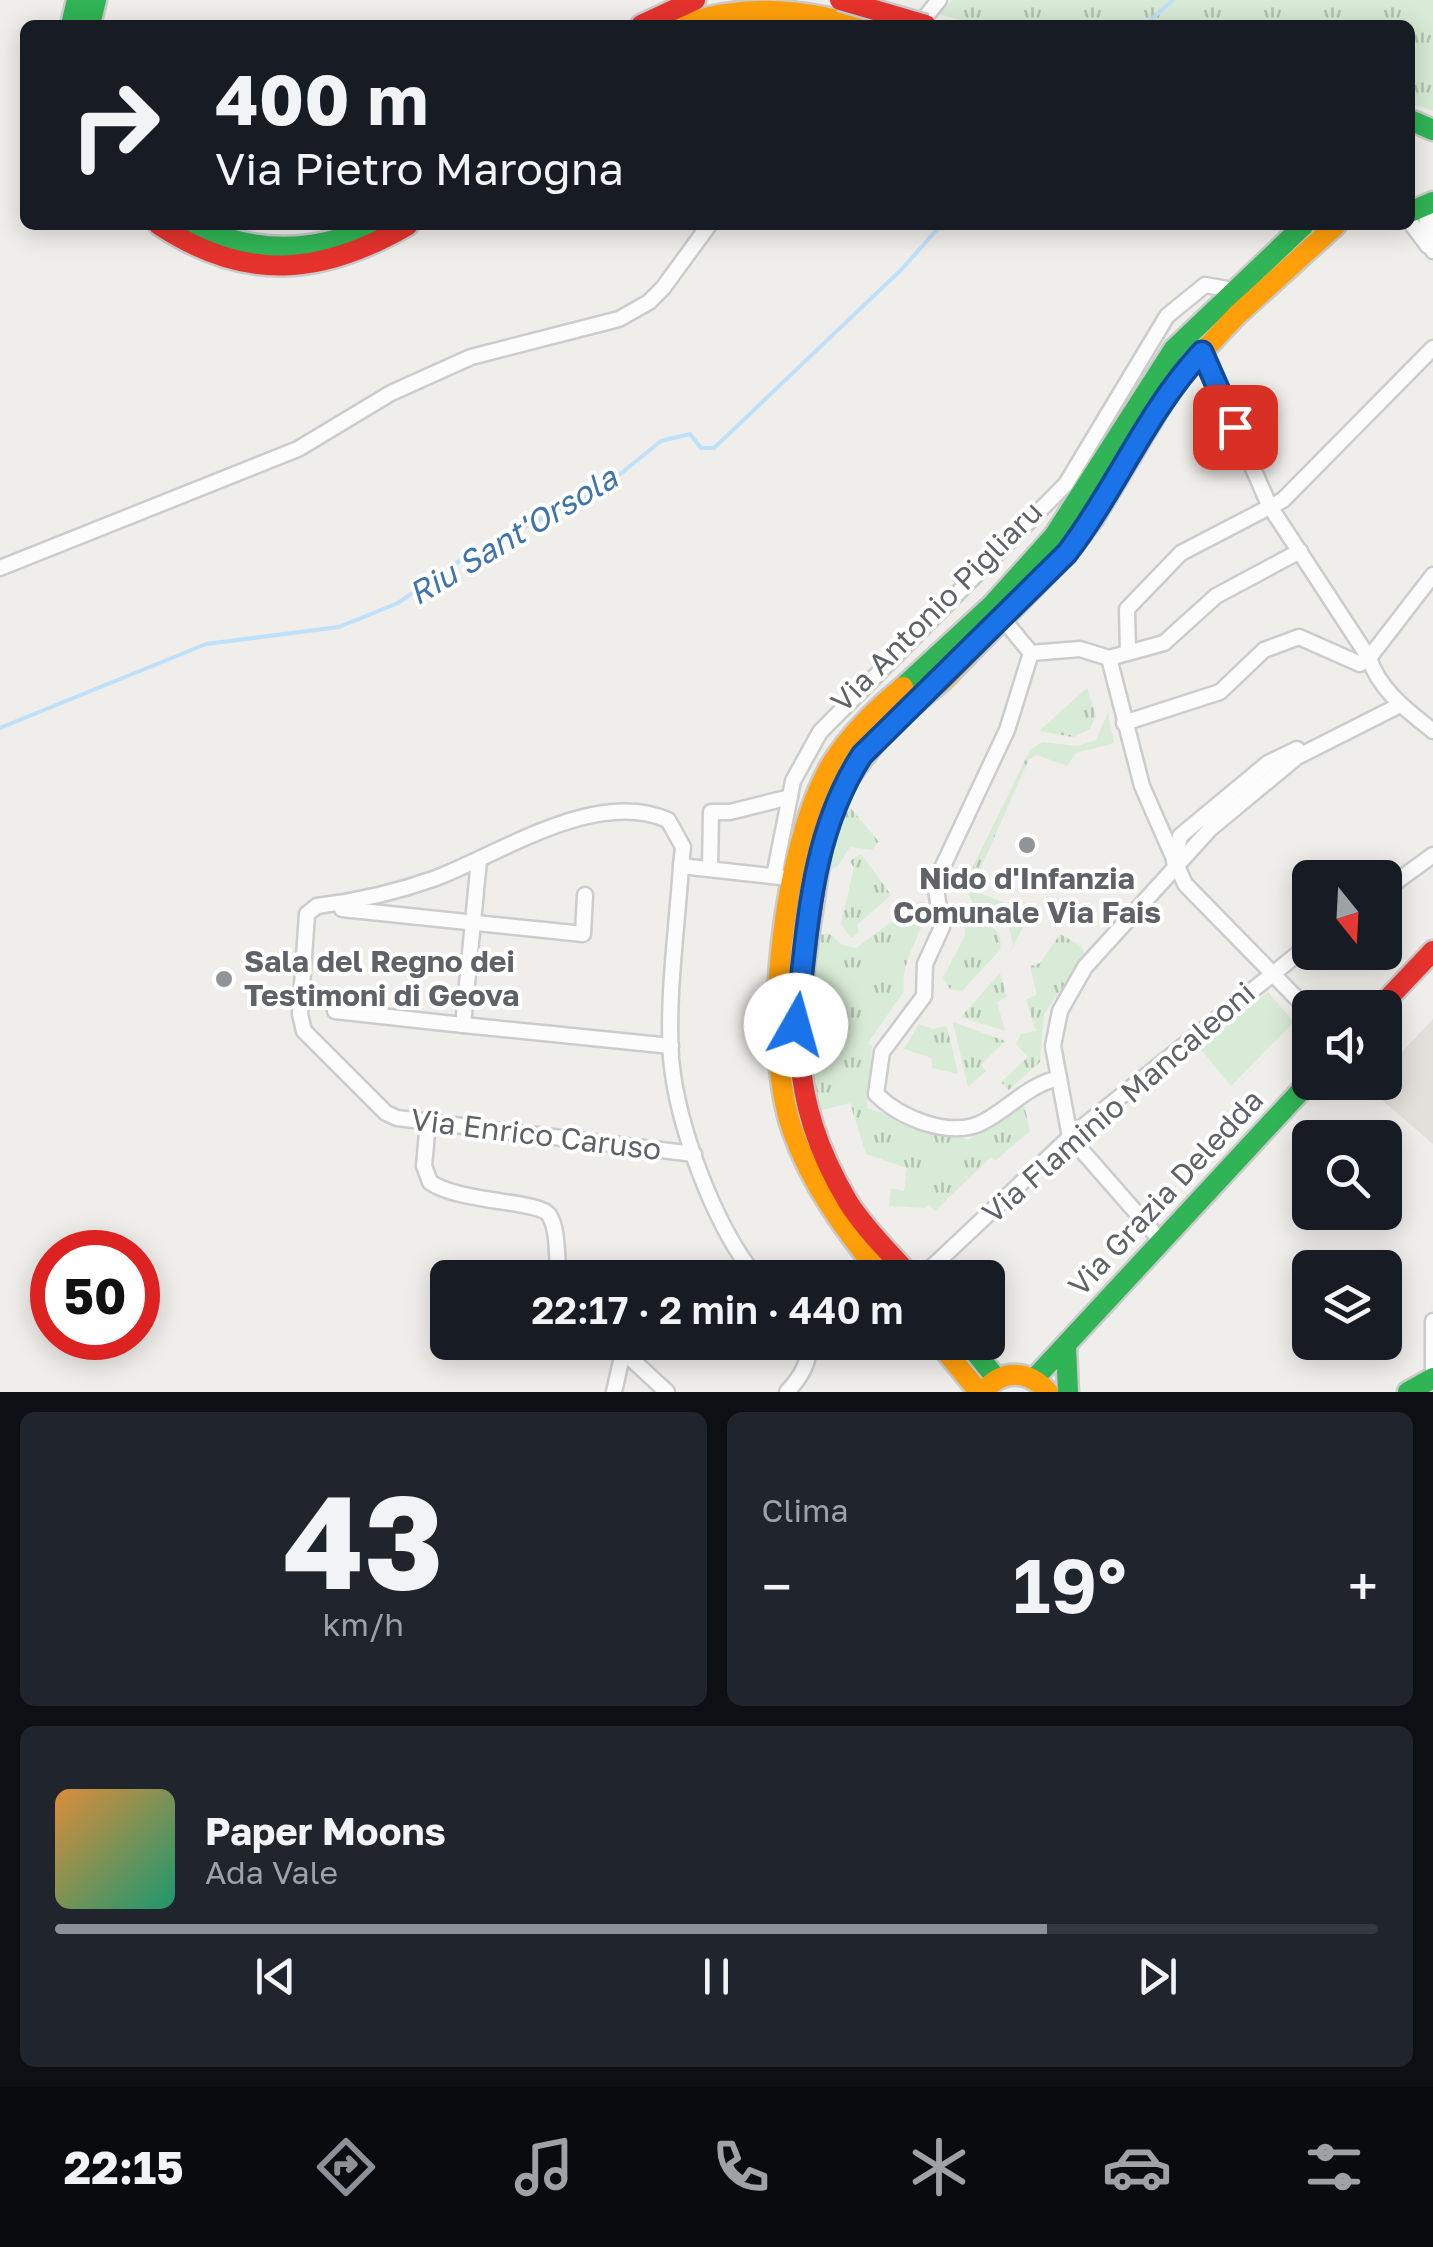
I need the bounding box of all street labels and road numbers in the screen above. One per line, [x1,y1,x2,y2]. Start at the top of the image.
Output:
street label: Via Antonio Pigliaru [823,493,1049,719]
street label: Via Flaminio Mancaleoni [975,974,1262,1230]
street label: Via Grazia Deledda [1060,1082,1270,1303]
street label: Via Enrico Caruso [409,1101,663,1167]

